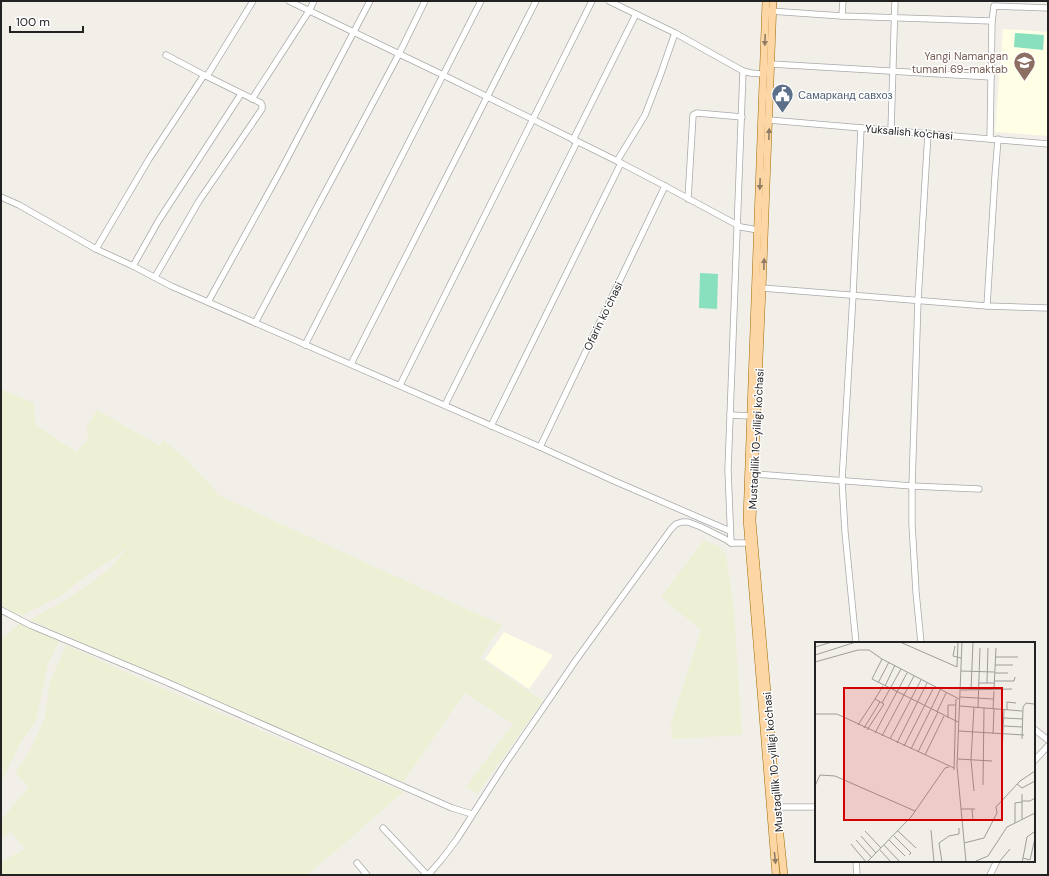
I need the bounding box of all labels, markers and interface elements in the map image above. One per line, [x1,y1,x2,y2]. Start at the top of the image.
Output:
scale bar [10,8,83,34]
text: 100 m [16,14,50,30]
one-way arrow [762,34,768,47]
place label: Yangi Namangan tumani 69-maktab [912,49,1008,76]
school or university icon: Yangi Namangan tumani 69-maktab [1011,49,1037,82]
public building icon: Самарканд савхоз [769,82,795,115]
place label: Самарканд савхоз [798,88,892,102]
street label: Yuksalish ko'chasi [864,121,954,143]
one-way arrow [765,128,772,140]
one-way arrow [756,178,763,190]
one-way arrow [760,258,767,270]
street label: Ofarin koʻchasi [580,279,626,353]
street label: Mustaqillik 10-yilligi ko'chasi [745,368,767,510]
inset map [815,642,1035,862]
street label: Mustaqillik 10-yilligi ko'chasi [760,691,786,833]
one-way arrow [771,852,778,865]

